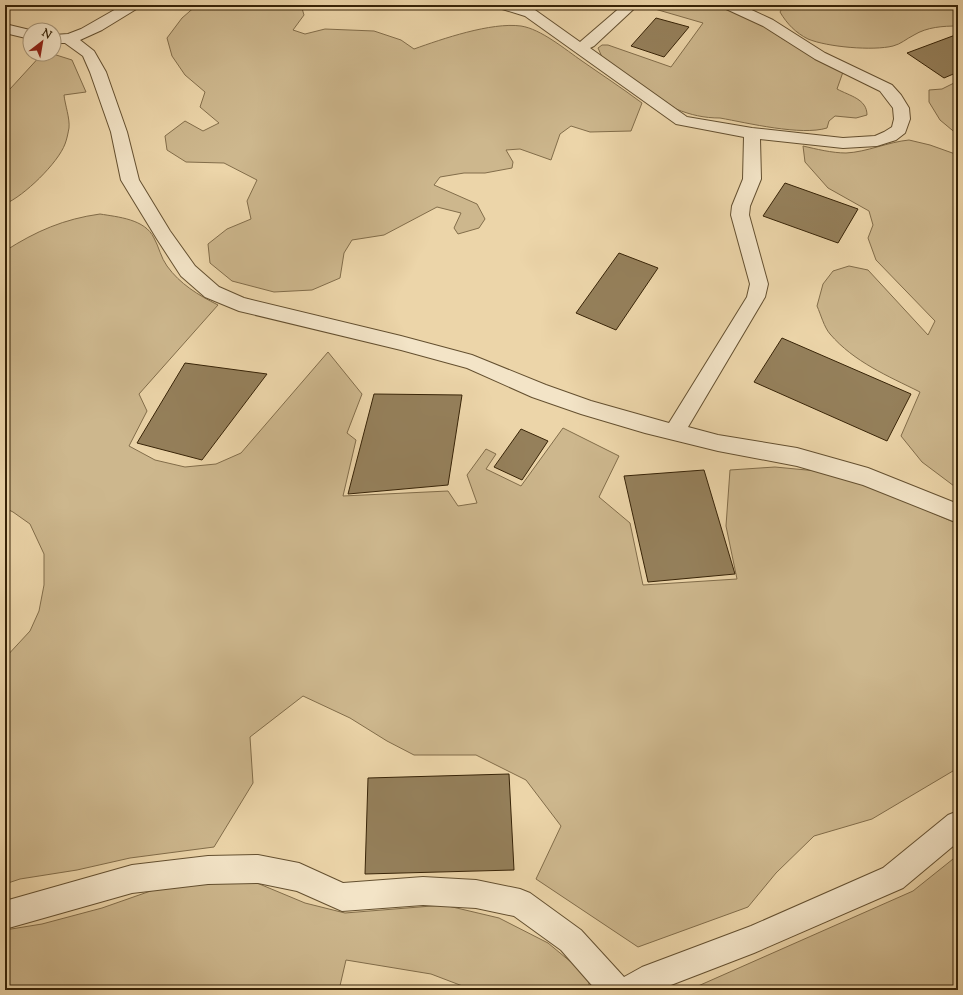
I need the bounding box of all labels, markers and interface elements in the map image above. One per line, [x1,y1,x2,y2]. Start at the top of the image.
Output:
north arrow [22,22,62,62]
text: N [38,25,55,44]

